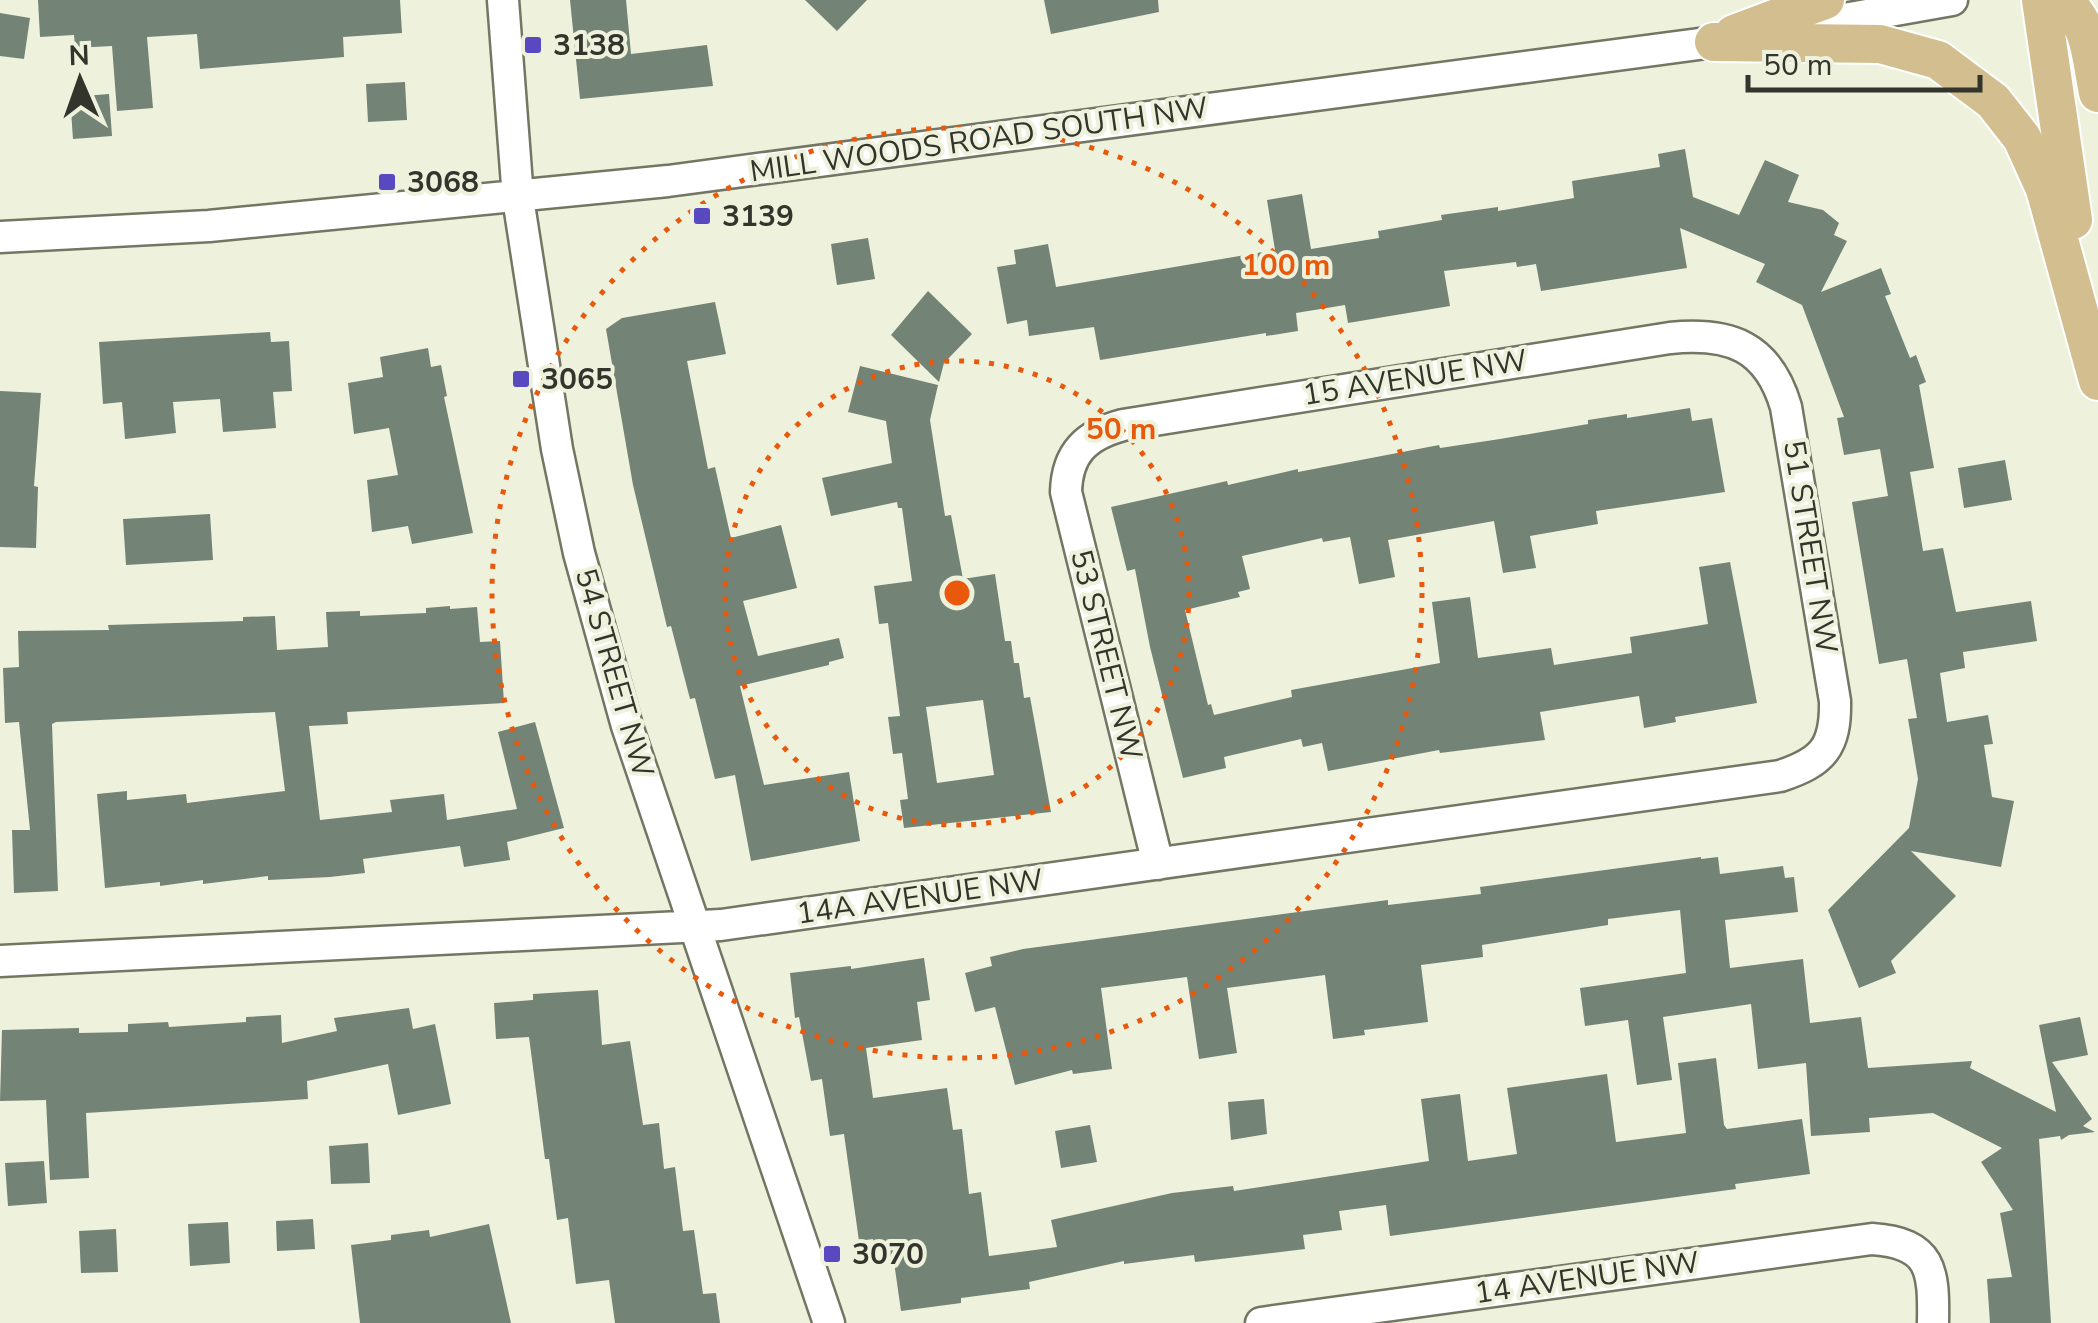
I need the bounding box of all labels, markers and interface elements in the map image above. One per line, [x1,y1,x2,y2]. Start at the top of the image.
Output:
place label: 3138 [553,25,625,66]
north arrow [30,30,130,130]
scale bar [1748,30,1980,92]
marker: 3138 [522,34,544,56]
text: N [68,37,90,75]
text: 50 m [1763,45,1832,86]
street label: MILL WOODS ROAD SOUTH NW [747,88,1211,192]
place label: 3068 [407,162,479,203]
marker: 3068 [376,171,398,193]
place label: 3139 [722,196,794,237]
marker: 3139 [691,205,713,227]
text: 100 m [1242,245,1330,286]
street label: 15 AVENUE NW [1300,340,1530,416]
place label: 3065 [541,359,613,400]
marker: 3065 [510,368,532,390]
text: 50 m [1086,409,1156,450]
street label: 51 STREET NW [1773,437,1847,657]
street label: 53 STREET NW [1060,546,1152,764]
street label: 54 STREET NW [565,564,663,782]
centre of rings [939,575,975,611]
street label: 14A AVENUE NW [794,859,1046,935]
place label: 3070 [852,1234,924,1275]
street label: 14 AVENUE NW [1472,1242,1702,1314]
marker: 3070 [821,1243,843,1265]

